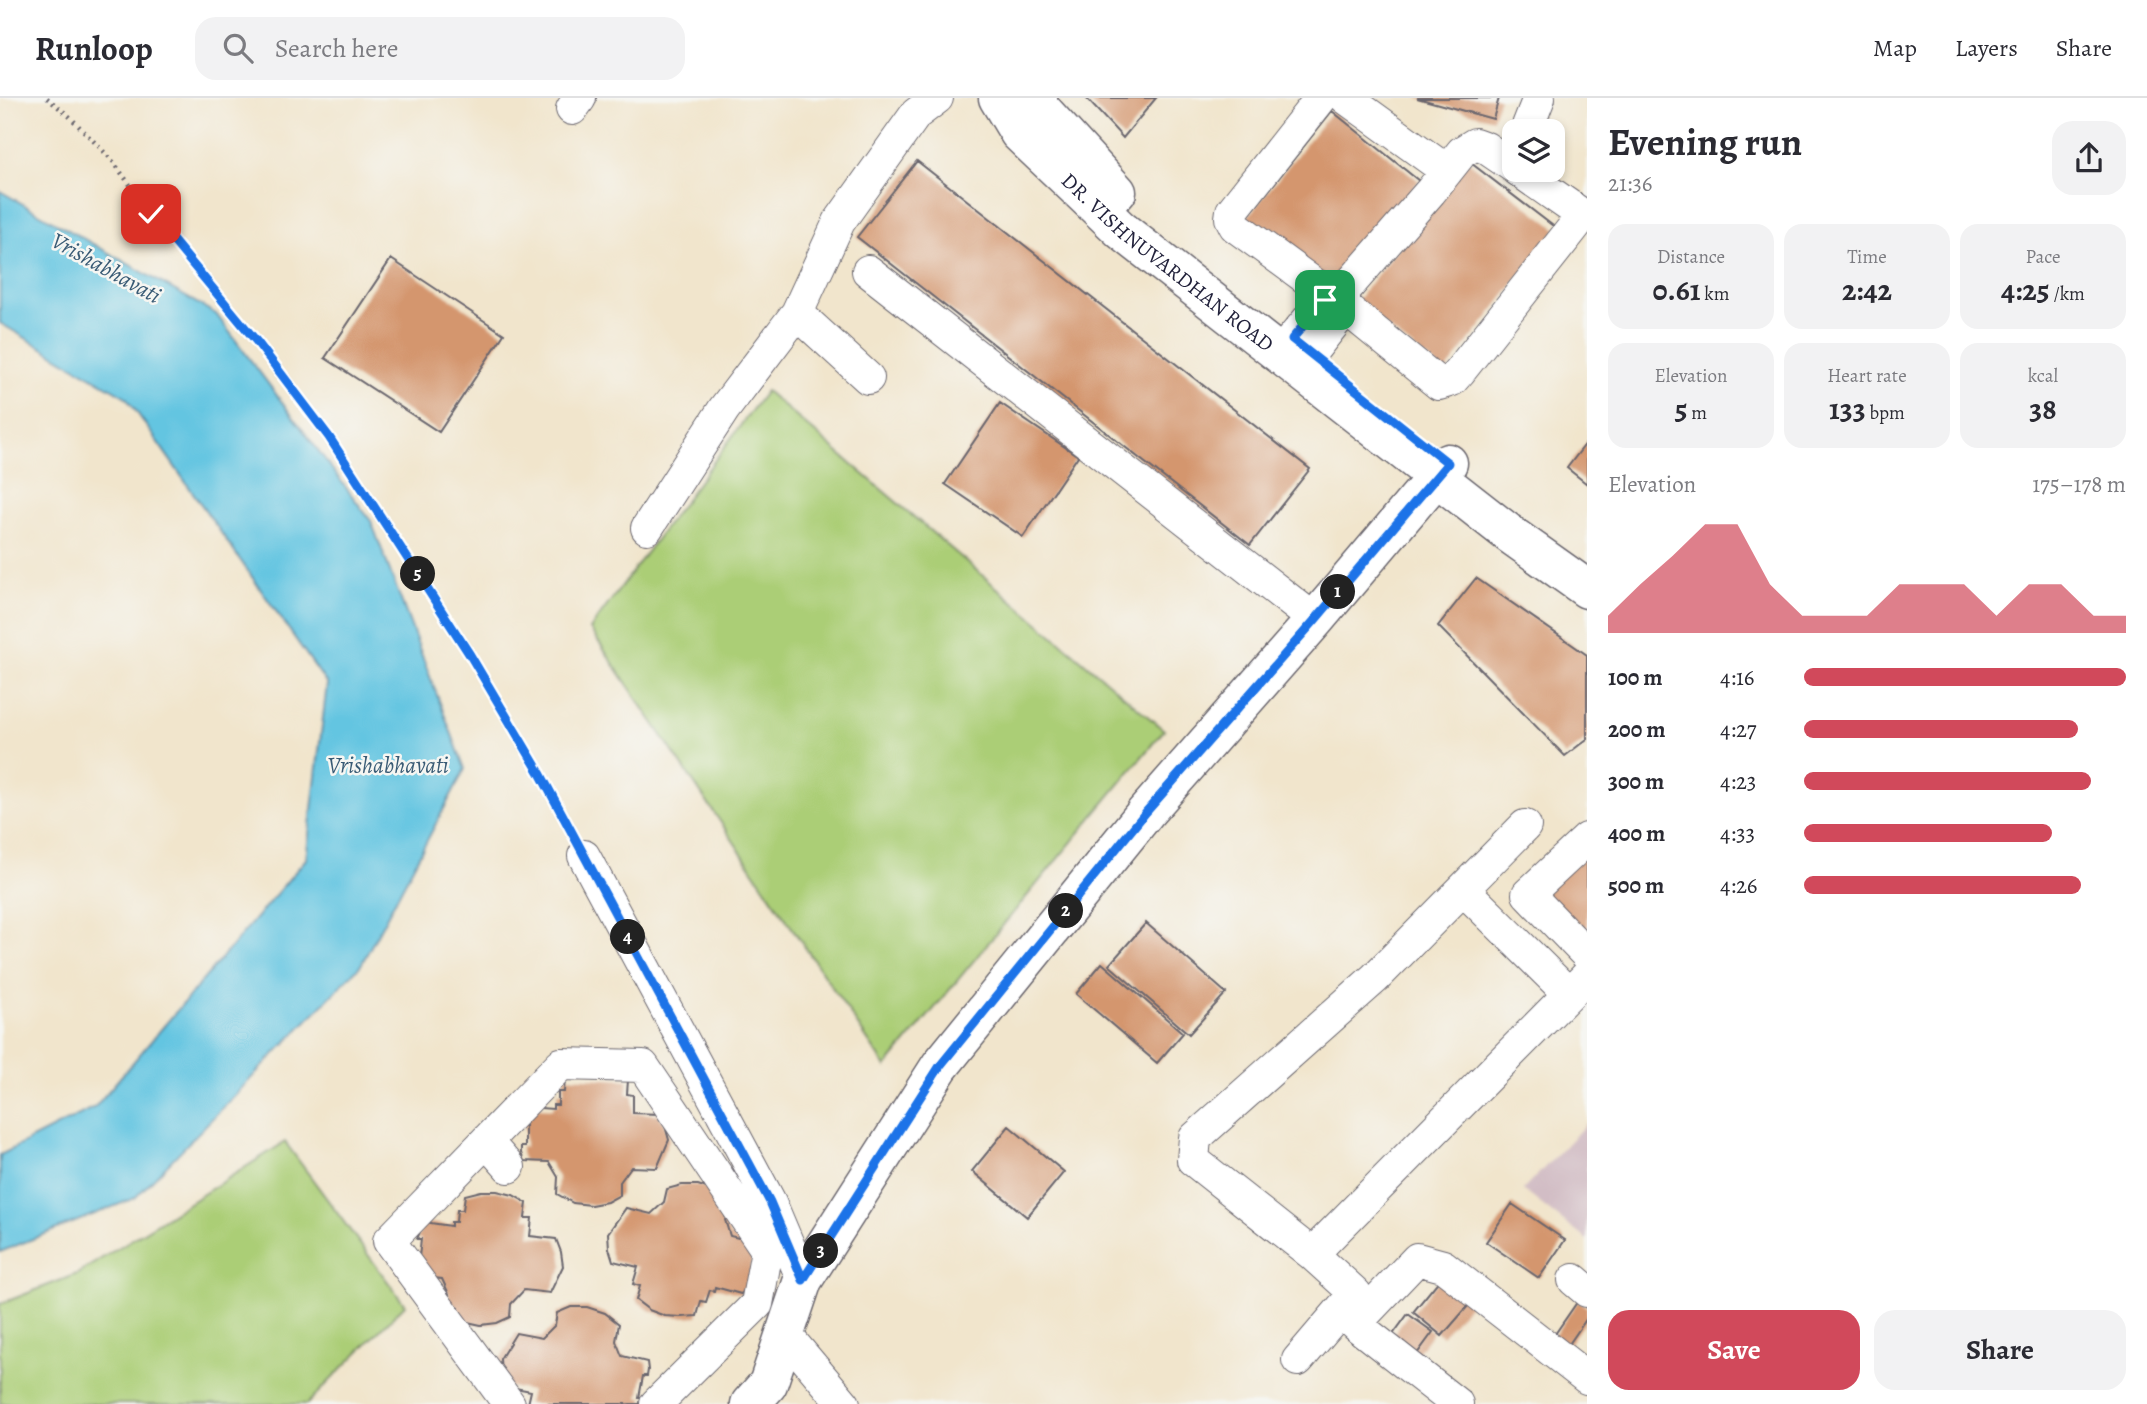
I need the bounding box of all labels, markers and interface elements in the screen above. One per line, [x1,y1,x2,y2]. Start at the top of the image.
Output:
search box [195,17,685,80]
text: Runloop [35,26,153,71]
icon: search [219,29,257,67]
text: Search here [275,31,398,66]
text: Map [1873,32,1917,64]
text: Layers [1955,32,2018,64]
text: Share [2056,32,2112,64]
text: Evening run [1608,116,1802,168]
map controls [1502,119,1565,182]
button: layers [1502,119,1565,182]
button: share [2052,121,2126,195]
street label: DR. VISHNUVARDHAN ROAD [1055,167,1279,358]
text: 21:36 [1608,168,1652,199]
pin [121,184,181,244]
icon: check [132,195,170,233]
water label: Vrishabhavati [46,225,166,311]
text: Distance [1657,244,1725,270]
text: Time [1847,244,1887,270]
text: Pace [2025,244,2061,270]
pin [1295,270,1355,330]
text: 0.61 [1652,270,1701,310]
text: 2:42 [1842,270,1892,310]
text: 4:25 [2001,270,2050,310]
icon: arrive [1306,281,1344,319]
text: km [1701,281,1730,307]
text: /km [2050,281,2085,307]
text: Elevation [1655,363,1727,389]
text: Heart rate [1827,363,1907,389]
text: kcal [2028,363,2058,389]
text: 5 [1675,389,1688,429]
text: 133 [1829,389,1866,429]
text: 38 [2029,389,2057,429]
text: m [1688,400,1707,426]
text: bpm [1866,400,1905,426]
text: Elevation [1608,469,1696,500]
text: 175–178 m [2032,469,2126,500]
pin: 5 [400,556,436,592]
text: 5 [413,560,422,586]
pin: 1 [1320,574,1356,610]
text: 1 [1334,578,1341,604]
text: 100 m [1608,662,1663,693]
text: 4:16 [1720,662,1754,693]
text: 200 m [1608,714,1666,745]
text: 4:27 [1720,714,1756,745]
water label: Vrishabhavati [327,750,449,781]
text: 300 m [1608,766,1664,797]
text: 4:23 [1720,766,1756,797]
text: 400 m [1608,818,1665,849]
text: 4:33 [1720,818,1755,849]
text: 500 m [1608,870,1664,901]
text: 4:26 [1720,870,1757,901]
pin: 2 [1048,894,1084,928]
text: 2 [1061,897,1070,923]
pin: 4 [610,920,646,954]
text: 4 [623,923,632,949]
pin: 3 [804,1234,838,1268]
text: 3 [816,1237,825,1263]
button: Save [1608,1310,1860,1390]
button: Share [1874,1310,2126,1390]

